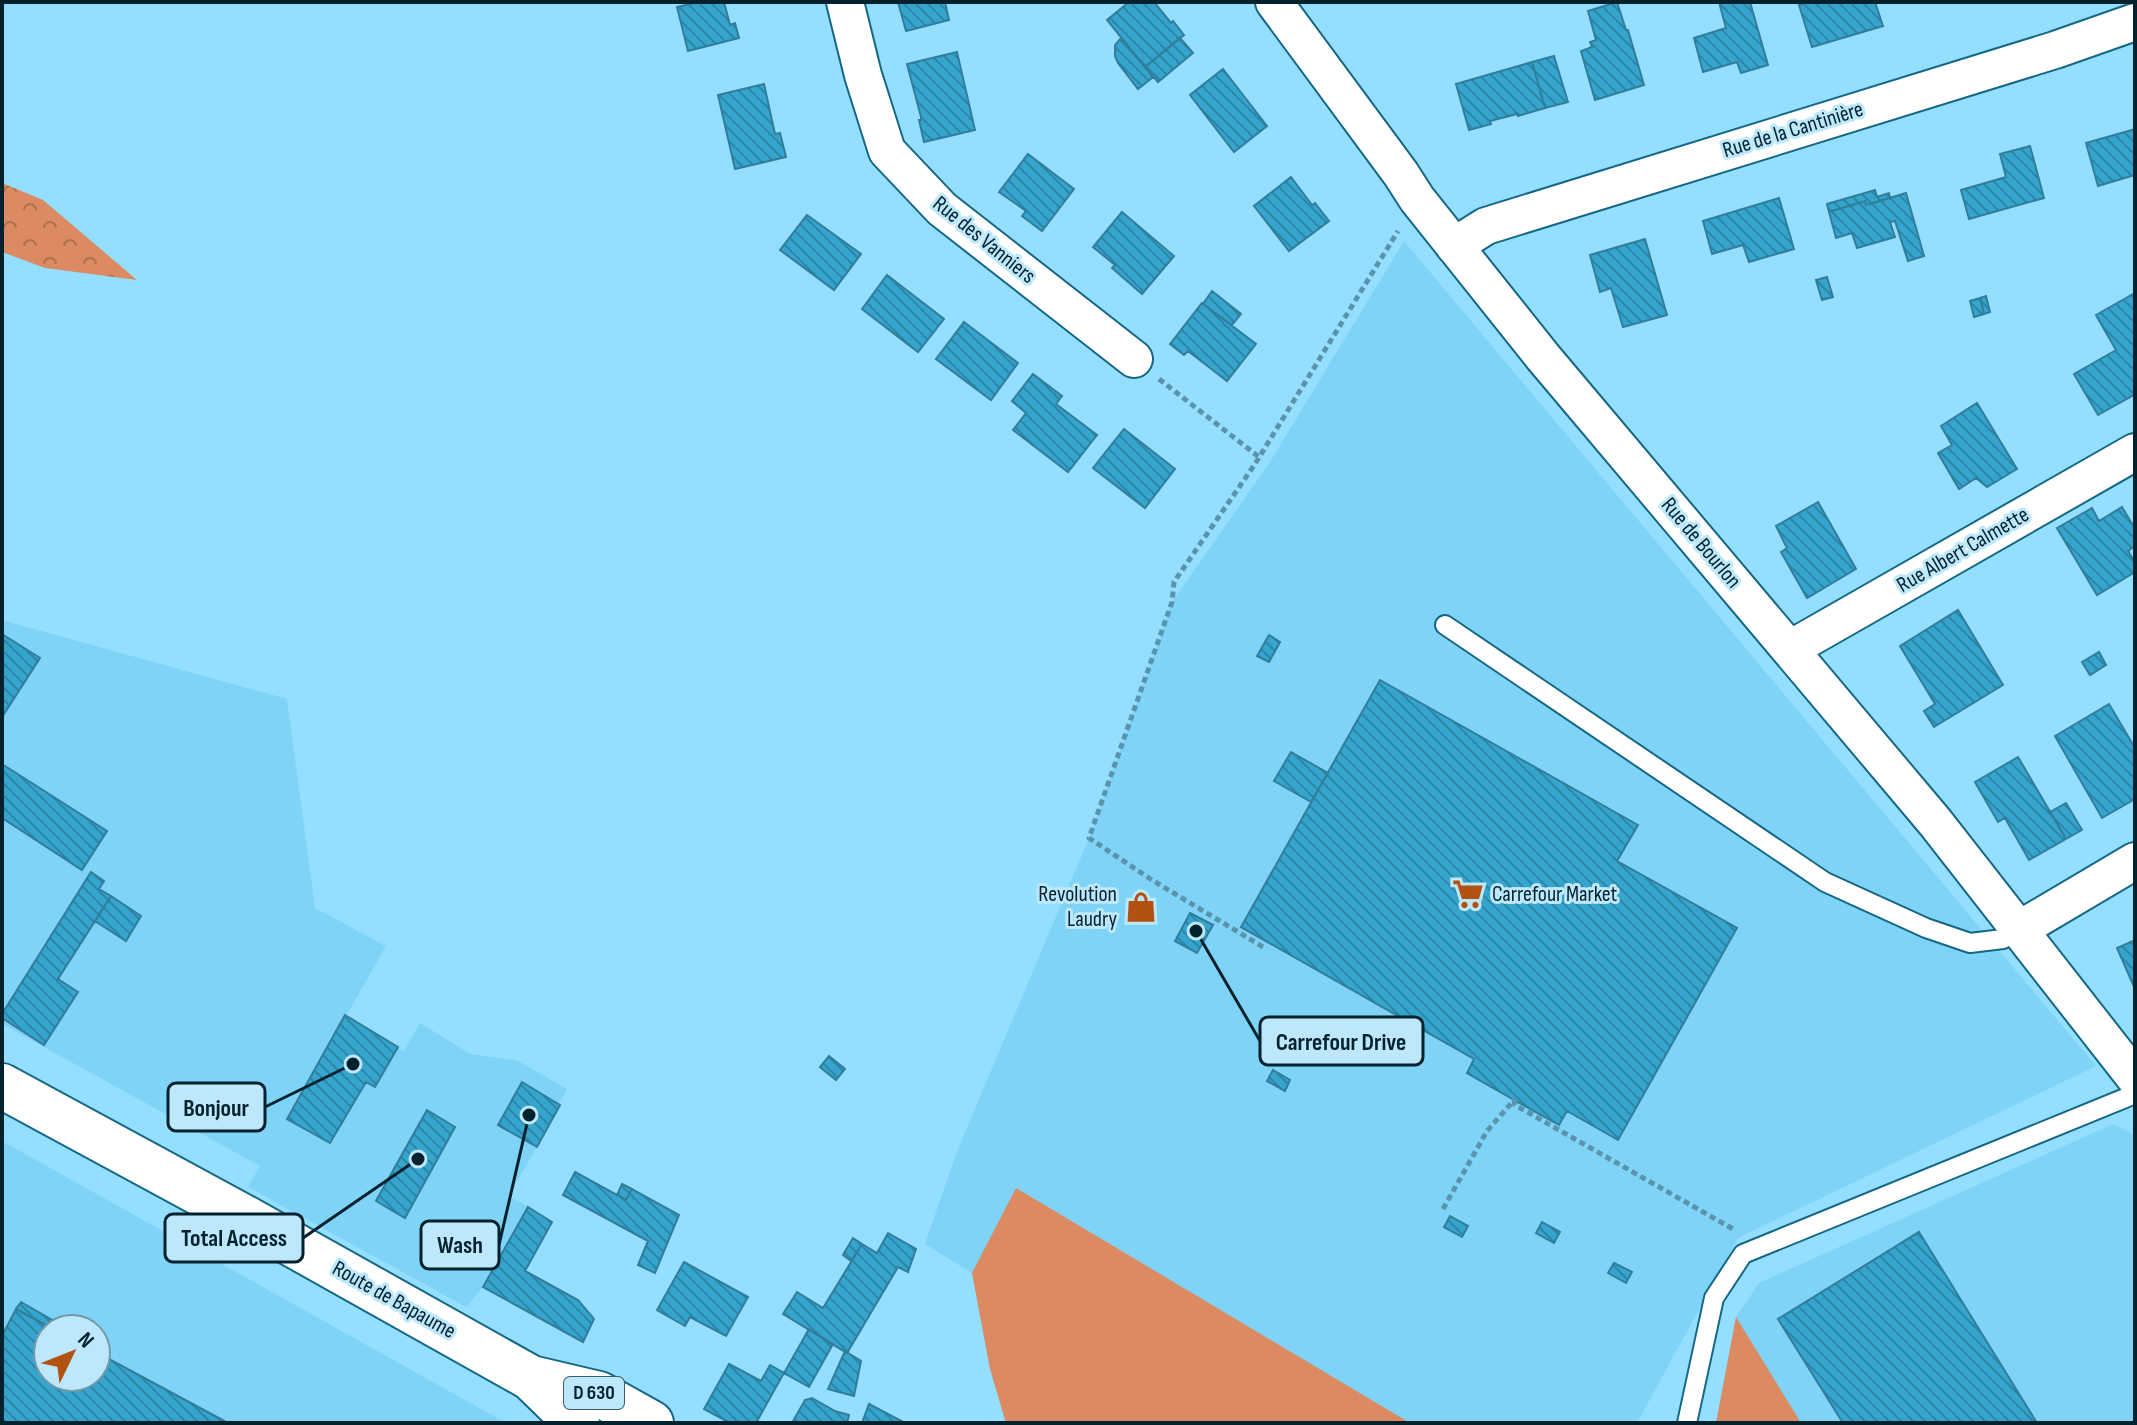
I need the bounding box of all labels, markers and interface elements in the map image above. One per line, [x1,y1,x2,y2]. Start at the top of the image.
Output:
street label: Rue de la Cantinière [1719,96,1867,164]
street label: Rue des Vanniers [927,190,1041,290]
street label: Rue de Bourlon [1655,492,1747,594]
street label: Rue Albert Calmette [1892,501,2034,599]
supermarket icon: Carrefour Market [1451,877,1485,911]
place label: Revolution Laudry [1038,881,1118,933]
place label: Carrefour Market [1492,881,1618,908]
shop icon: Revolution Laudry [1124,890,1158,924]
callout: Carrefour Drive [1260,1017,1423,1065]
text: Carrefour Drive [1276,1028,1406,1057]
callout: Bonjour [168,1083,265,1131]
text: Bonjour [183,1094,249,1123]
callout: Total Access [165,1214,303,1262]
callout: Wash [421,1221,499,1269]
text: Total Access [181,1224,287,1253]
text: Wash [437,1231,483,1260]
street label: Route de Bapaume [328,1255,460,1345]
north arrow [32,1313,112,1393]
text: N [72,1327,99,1354]
road number: D 630 [564,1377,624,1409]

